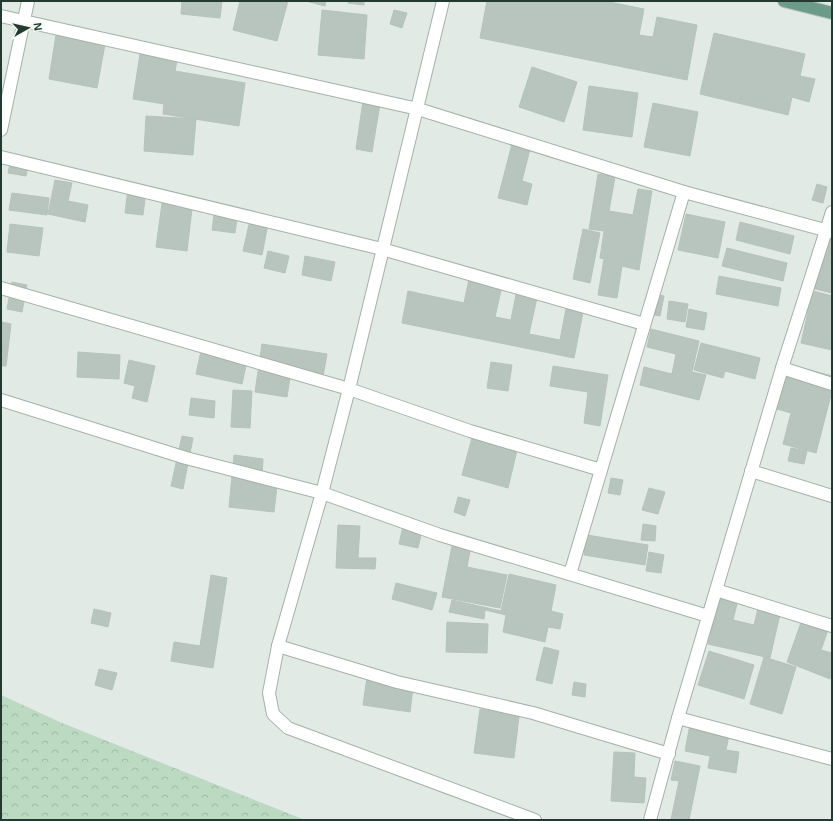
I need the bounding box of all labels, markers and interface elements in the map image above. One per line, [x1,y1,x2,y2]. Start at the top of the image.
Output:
north arrow [8,8,48,48]
text: N [31,22,44,31]

